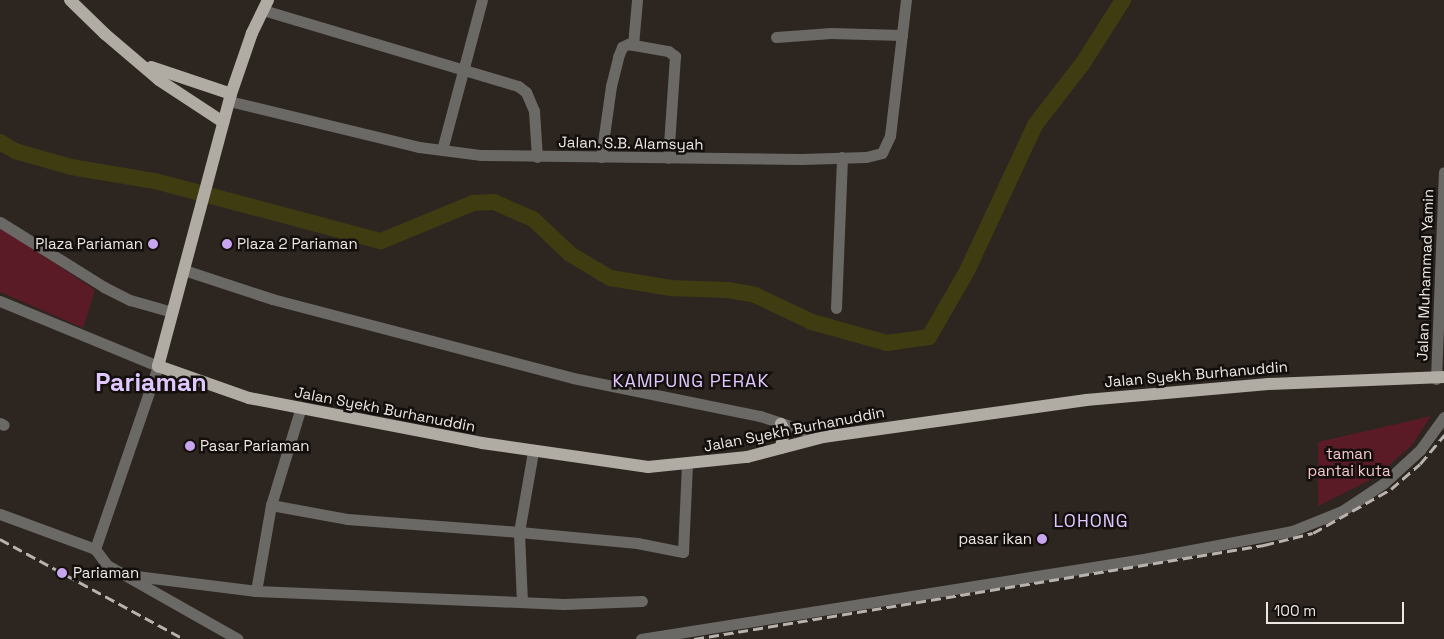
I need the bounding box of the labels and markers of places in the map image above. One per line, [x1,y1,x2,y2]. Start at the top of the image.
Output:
place label: Plaza Pariaman [35,235,143,253]
place label: Plaza 2 Pariaman [237,235,358,253]
marker: Plaza Pariaman [147,238,159,250]
marker: Plaza 2 Pariaman [221,238,233,250]
place label: Pasar Pariaman [200,437,310,455]
marker: Pasar Pariaman [184,440,196,452]
place label: pasar ikan [958,530,1032,548]
marker: pasar ikan [1036,533,1048,545]
place label: Pariaman [73,564,139,582]
marker: Pariaman [55,566,69,580]

